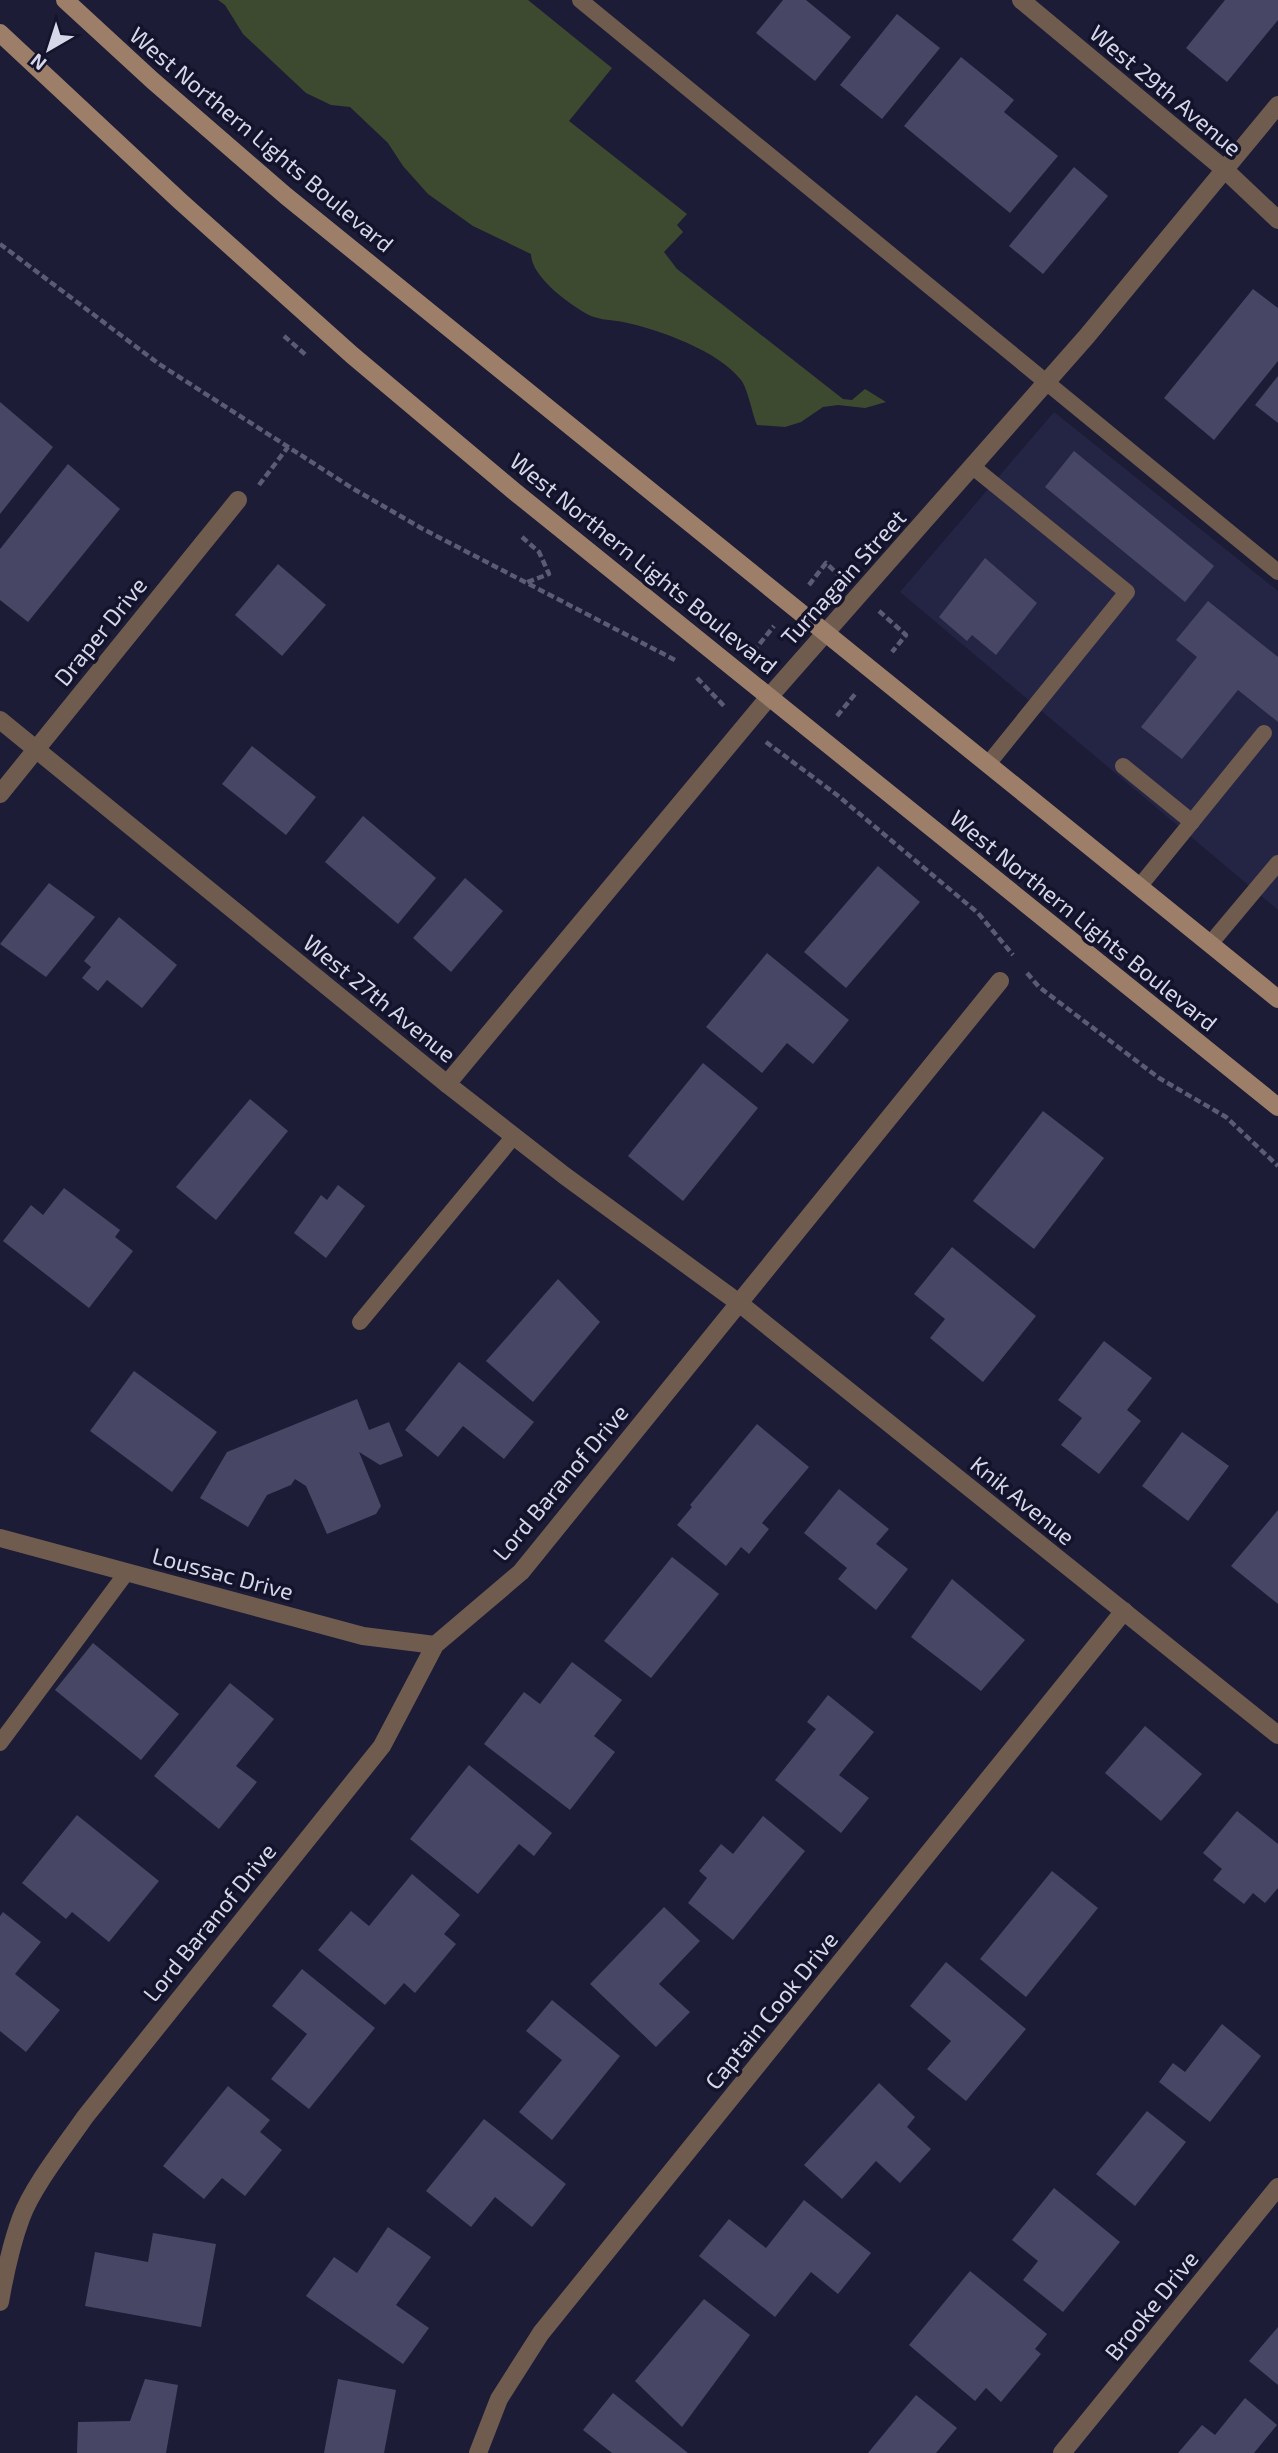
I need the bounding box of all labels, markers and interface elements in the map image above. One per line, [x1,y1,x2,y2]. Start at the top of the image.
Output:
north arrow [14,14,84,84]
street label: West 29th Avenue [1085,18,1247,162]
street label: West Northern Lights Boulevard [124,20,400,258]
text: N [25,49,51,76]
street label: West Northern Lights Boulevard [505,446,783,680]
street label: Turnagain Street [775,503,911,651]
street label: Draper Drive [48,571,152,691]
street label: West Northern Lights Boulevard [945,803,1223,1037]
street label: West 27th Avenue [298,928,462,1068]
street label: Lord Baranof Drive [486,1398,634,1566]
street label: Knik Avenue [965,1450,1081,1550]
street label: Loussac Drive [149,1541,297,1605]
street label: Lord Baranof Drive [137,1837,281,2007]
street label: Captain Cook Drive [699,1925,843,2095]
street label: Brooke Drive [1098,2245,1204,2365]

